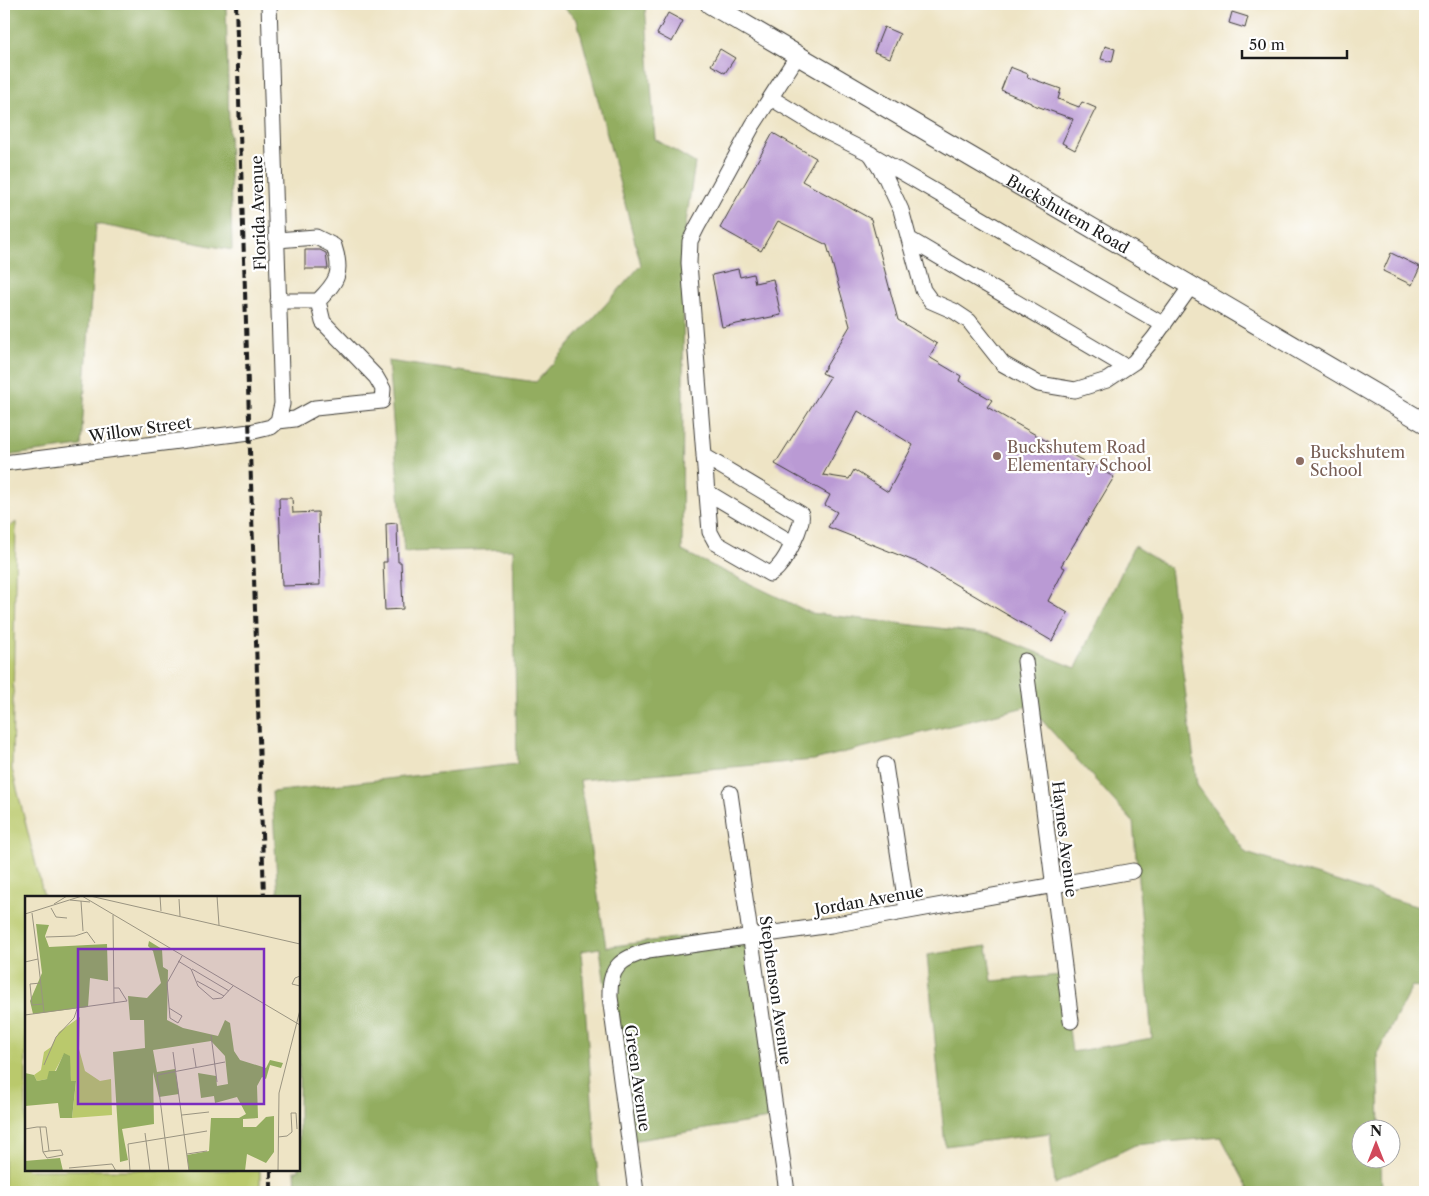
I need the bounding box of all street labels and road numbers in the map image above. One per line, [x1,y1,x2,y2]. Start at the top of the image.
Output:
street label: Florida Avenue [246,155,270,271]
street label: Buckshutem Road [1003,170,1133,258]
street label: Willow Street [86,412,193,446]
street label: Haynes Avenue [1048,780,1082,898]
street label: Jordan Avenue [810,881,925,920]
street label: Stephenson Avenue [756,914,796,1066]
street label: Green Avenue [621,1023,655,1133]

